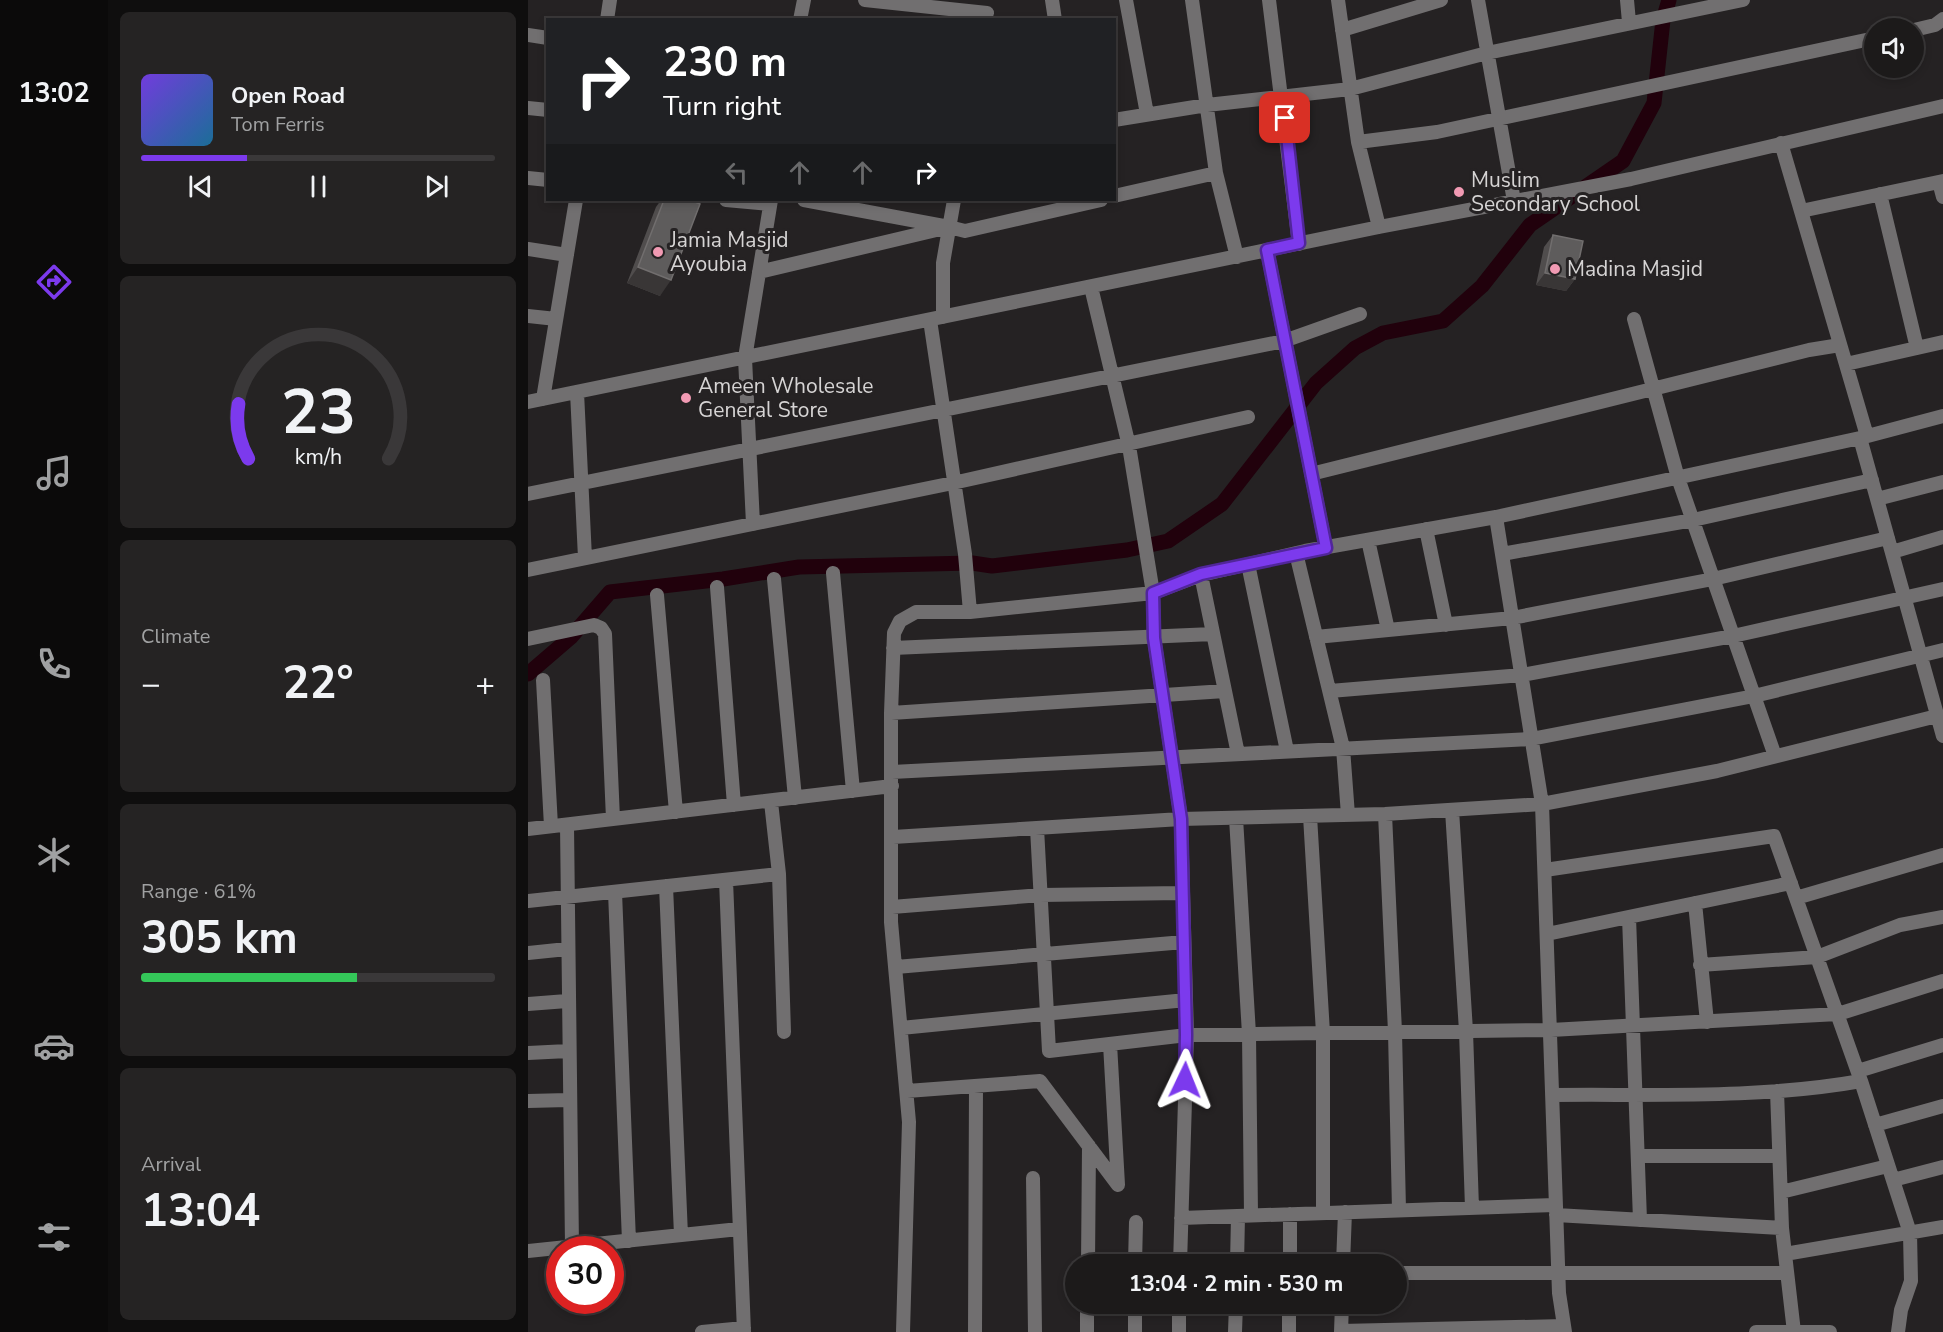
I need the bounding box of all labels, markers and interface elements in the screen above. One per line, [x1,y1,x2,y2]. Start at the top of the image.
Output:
map controls [1864,18,1924,78]
button: sound [1864,18,1924,78]
text: 230 m [663,34,787,91]
icon: right [564,42,642,120]
text: 13:02 [18,75,90,112]
text: Open Road [231,81,345,111]
text: Turn right [663,88,781,125]
pin [1259,92,1310,143]
icon: arrive [1268,101,1301,134]
text: Tom Ferris [231,111,325,138]
icon: left [720,156,753,189]
icon: ahead [783,156,816,189]
icon: ahead [846,156,879,189]
icon: right [909,156,942,189]
place label: Muslim Secondary School [1471,166,1641,218]
icon: previous [184,170,217,203]
icon: pause [302,170,335,203]
icon: next [420,170,453,203]
marker: Muslim Secondary School [1452,185,1466,199]
place label: Jamia Masjid Ayoubia [669,226,789,278]
marker: Jamia Masjid Ayoubia [651,245,665,259]
place label: Madina Masjid [1567,255,1703,283]
icon: directions [33,261,75,303]
marker: Madina Masjid [1548,262,1562,276]
text: 23 [281,370,355,455]
place label: Ameen Wholesale General Store [698,372,873,424]
marker: Ameen Wholesale General Store [679,391,693,405]
text: km/h [294,442,342,472]
icon: music [33,452,75,494]
text: Climate [141,623,210,650]
icon: phone [33,643,75,685]
text: 22° [282,653,354,714]
text: − [141,662,161,707]
text: + [475,662,495,707]
icon: climate [33,834,75,876]
text: Range · 61% [141,878,256,905]
text: 305 km [141,908,298,969]
icon: car [33,1025,75,1067]
position arrow [1153,1048,1217,1112]
text: Arrival [141,1151,201,1178]
text: 13:04 [141,1181,260,1242]
icon: filters [33,1216,75,1258]
speed limit sign: 30 [546,1236,624,1314]
text: 13:04 · 2 min · 530 m [1129,1269,1343,1299]

